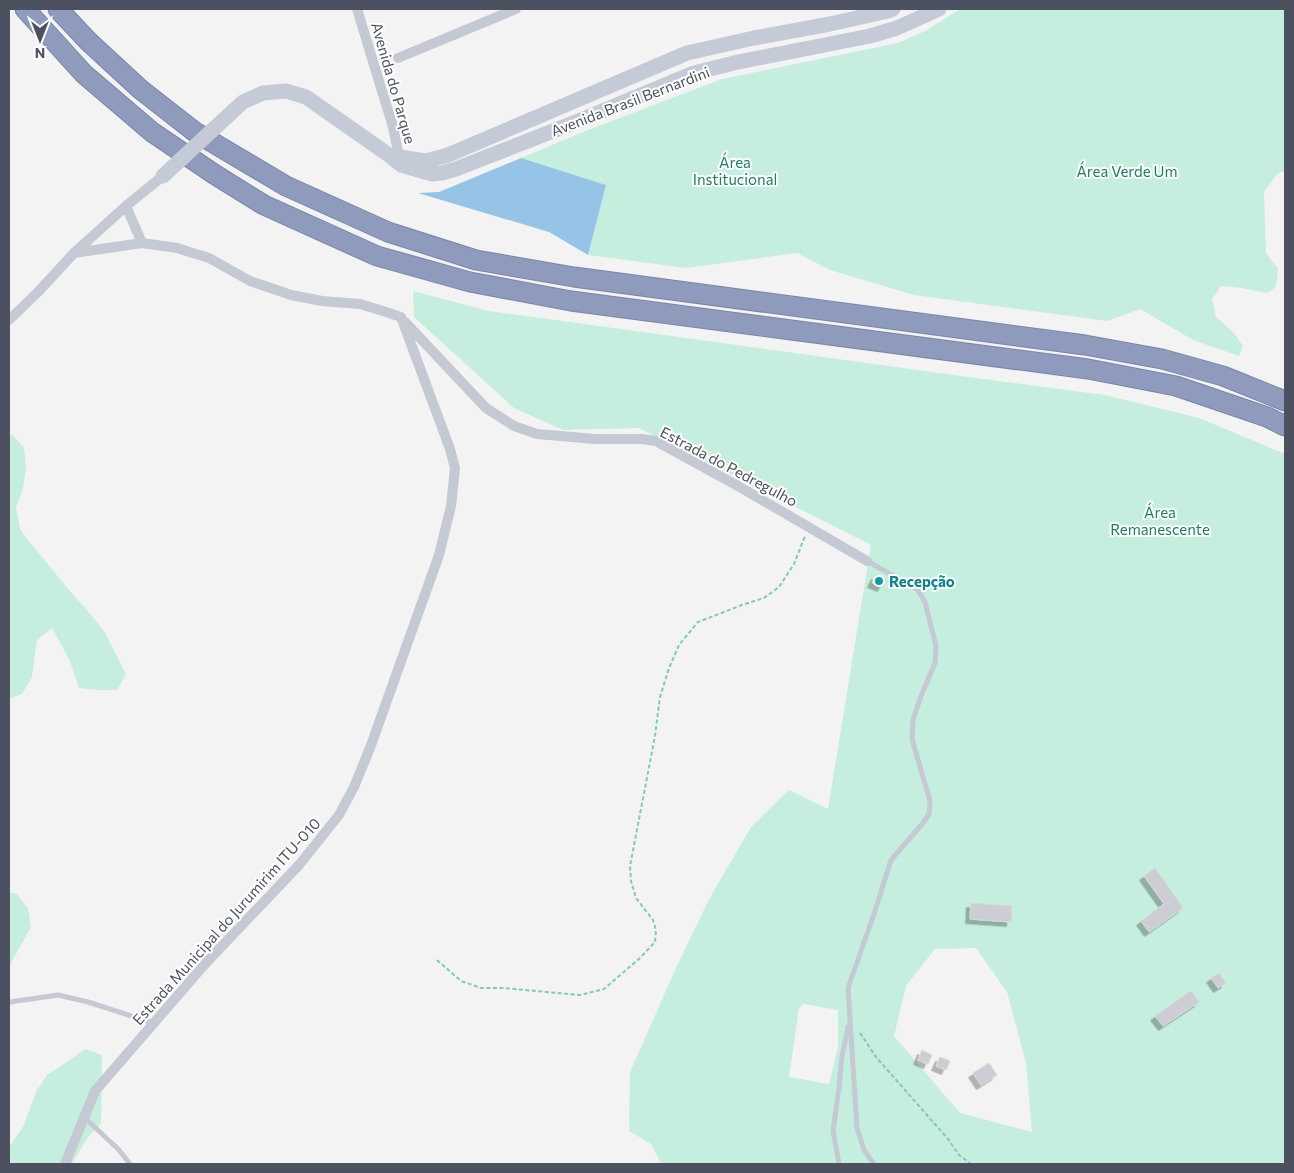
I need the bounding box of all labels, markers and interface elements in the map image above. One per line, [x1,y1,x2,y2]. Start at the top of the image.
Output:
north arrow [15,15,65,65]
street label: Avenida do Parque [368,20,420,146]
text: N [35,45,45,62]
street label: Avenida Brasil Bernardini [548,62,712,140]
park label: Área Institucional [693,152,777,188]
park label: Área Verde Um [1076,161,1178,180]
street label: Estrada do Pedregulho [657,422,801,510]
park label: Área Remanescente [1110,502,1210,538]
place label: Recepção [889,572,955,590]
marker: Recepção [873,575,885,587]
street label: Estrada Municipal do Jurumirim ITU-010 [128,814,324,1028]

